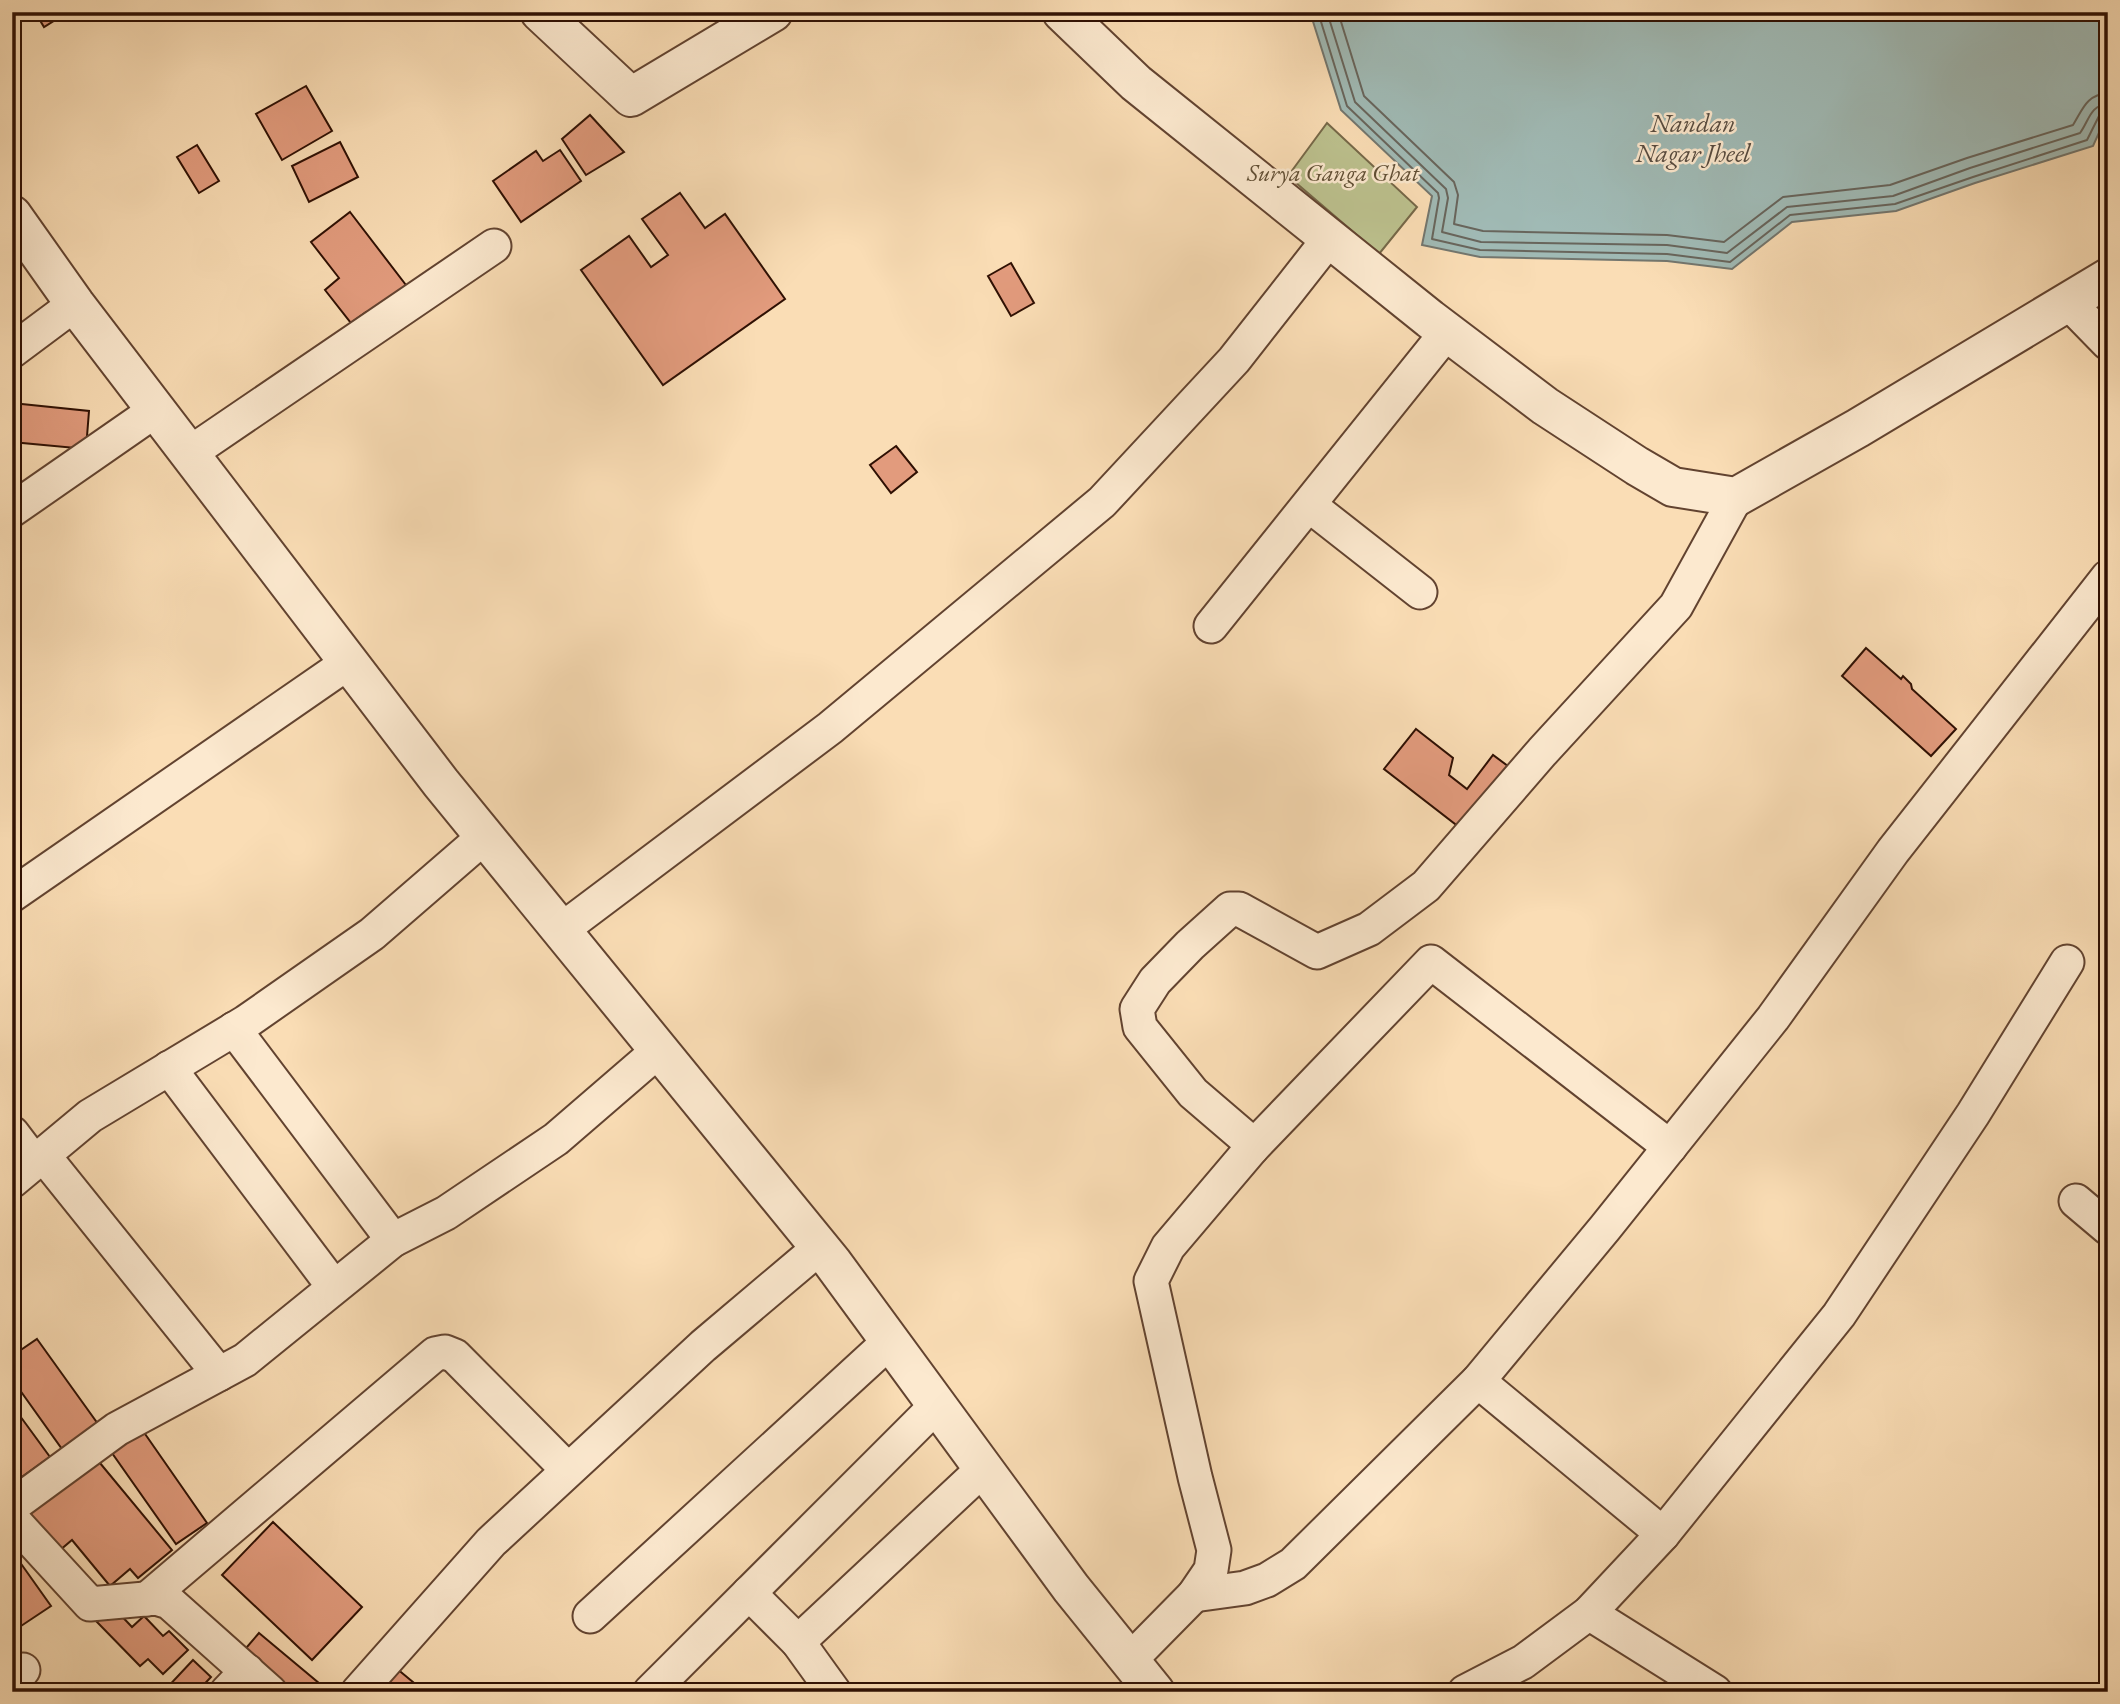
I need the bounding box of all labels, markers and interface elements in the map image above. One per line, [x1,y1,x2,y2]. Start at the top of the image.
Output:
water label: Nandan Nagar Jheel [1634,106,1751,170]
park label: Surya Ganga Ghat [1246,157,1420,188]

